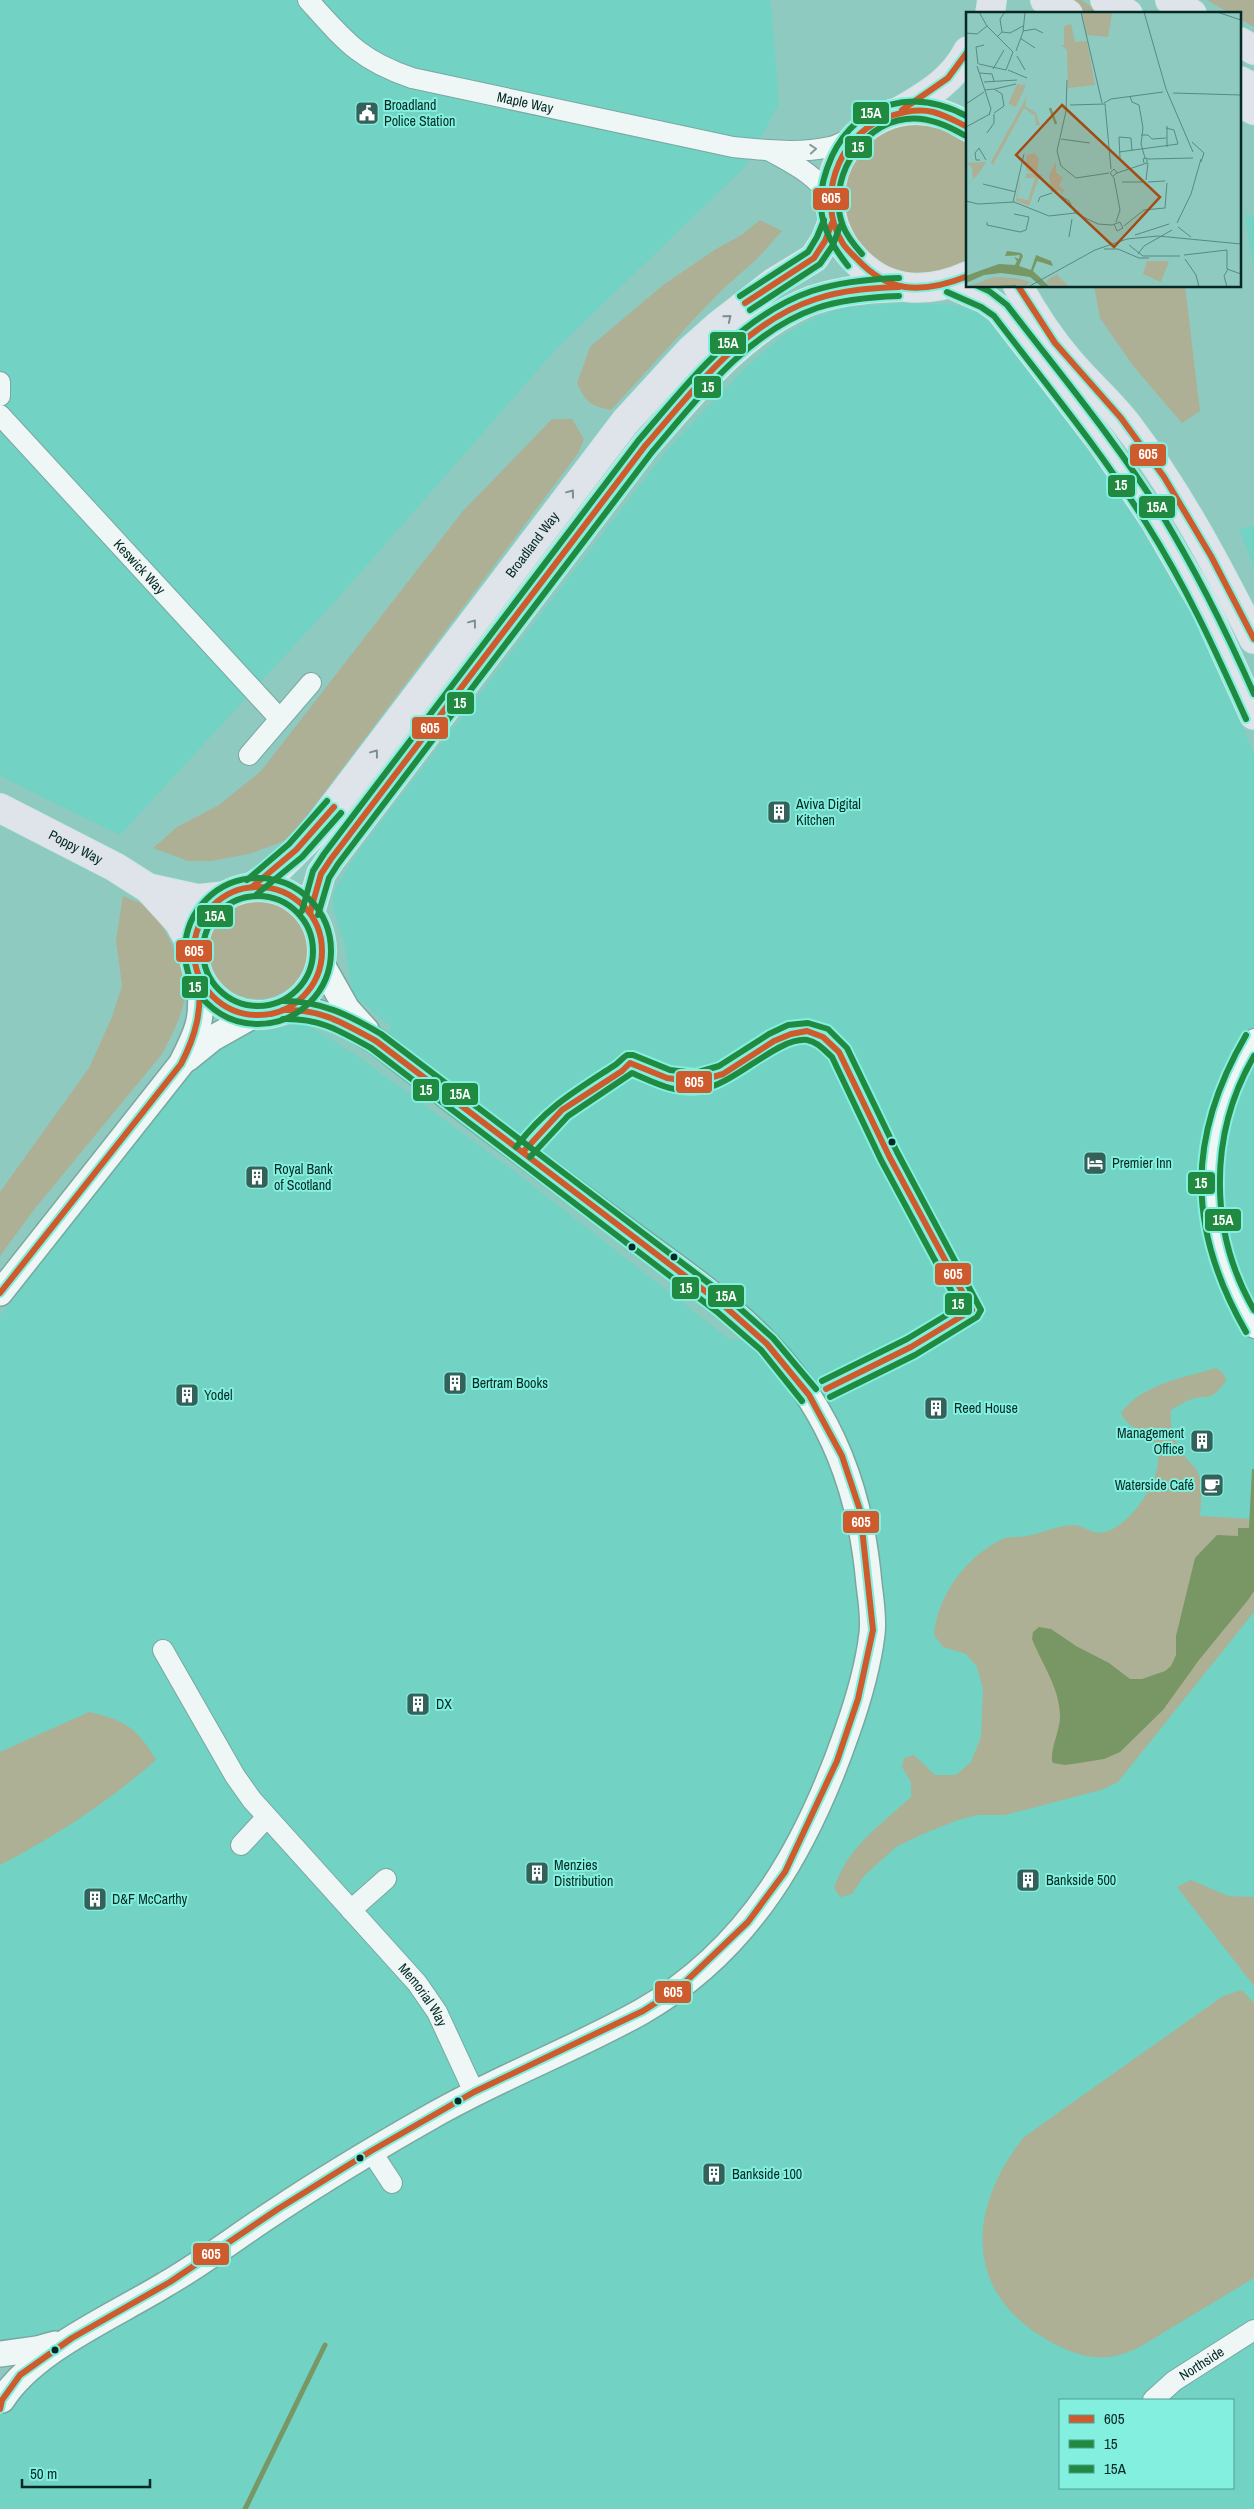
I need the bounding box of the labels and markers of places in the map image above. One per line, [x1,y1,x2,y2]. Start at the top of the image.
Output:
place label: Broadland Police Station [384,96,455,130]
public building icon: Broadland Police Station [354,100,380,126]
place label: Aviva Digital Kitchen [795,795,861,829]
building icon: Aviva Digital Kitchen [766,799,792,825]
unlabelled marker [887,1137,897,1147]
hotel icon: Premier Inn [1082,1150,1108,1176]
place label: Premier Inn [1112,1154,1172,1172]
place label: Royal Bank of Scotland [274,1160,333,1194]
building icon: Royal Bank of Scotland [244,1164,270,1190]
unlabelled marker [627,1242,637,1252]
unlabelled marker [669,1252,679,1262]
building icon: Bertram Books [442,1370,468,1396]
place label: Bertram Books [472,1374,548,1392]
building icon: Yodel [174,1382,200,1408]
place label: Yodel [204,1386,232,1404]
building icon: Reed House [923,1395,949,1421]
place label: Reed House [954,1399,1018,1417]
place label: Management Office [1117,1424,1184,1458]
building icon: Management Office [1189,1428,1215,1454]
cafe icon: Waterside Café [1199,1472,1225,1498]
place label: Waterside Café [1115,1476,1194,1494]
building icon: DX [405,1691,431,1717]
place label: DX [436,1695,452,1713]
place label: Menzies Distribution [554,1856,613,1890]
building icon: Menzies Distribution [524,1860,550,1886]
building icon: Bankside 500 [1015,1867,1041,1893]
place label: Bankside 500 [1046,1871,1116,1889]
building icon: D&F McCarthy [82,1886,108,1912]
place label: D&F McCarthy [112,1890,188,1908]
unlabelled marker [453,2096,463,2106]
unlabelled marker [355,2153,365,2163]
building icon: Bankside 100 [701,2161,727,2187]
place label: Bankside 100 [732,2165,802,2183]
unlabelled marker [50,2345,60,2355]

